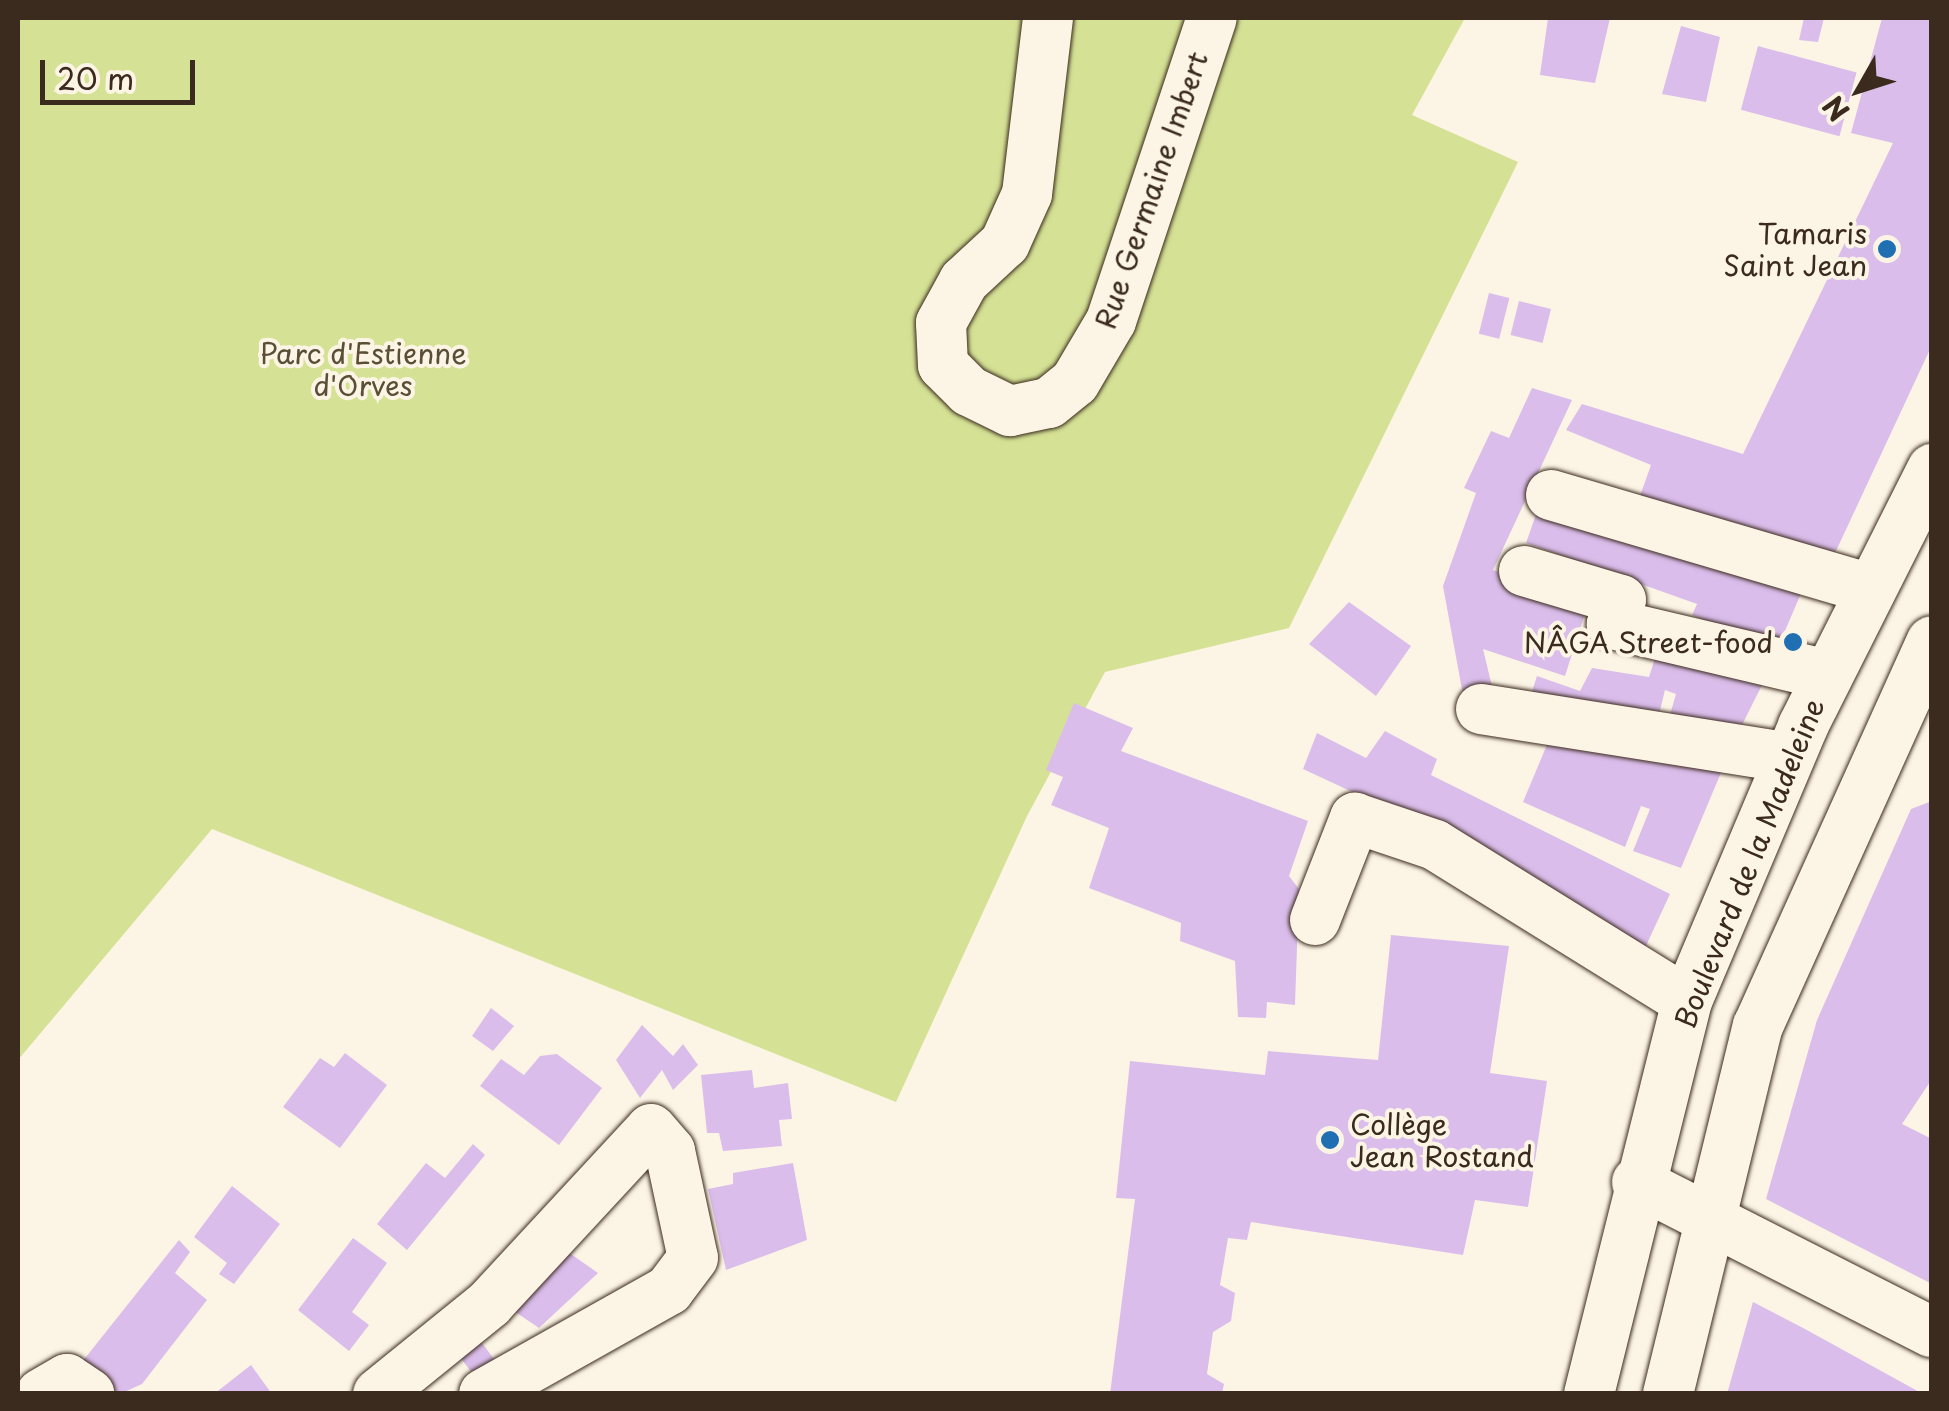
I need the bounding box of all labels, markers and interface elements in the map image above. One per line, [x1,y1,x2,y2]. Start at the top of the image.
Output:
scale bar [45,40,200,102]
north arrow [1809,40,1909,140]
street label: Rue Germaine Imbert [1088,47,1214,333]
text: 20 m [57,55,134,100]
text: N [1812,87,1859,131]
place label: Tamaris Saint Jean [1723,216,1867,282]
marker: Tamaris Saint Jean [1876,238,1898,260]
park label: Parc d'Estienne d'Orves [260,336,466,402]
place label: NÂGA Street-food [1522,625,1773,659]
marker: NÂGA Street-food [1782,631,1804,653]
street label: Boulevard de la Madeleine [1667,693,1831,1033]
place label: Collège Jean Rostand [1350,1107,1533,1173]
marker: Collège Jean Rostand [1319,1129,1341,1151]

